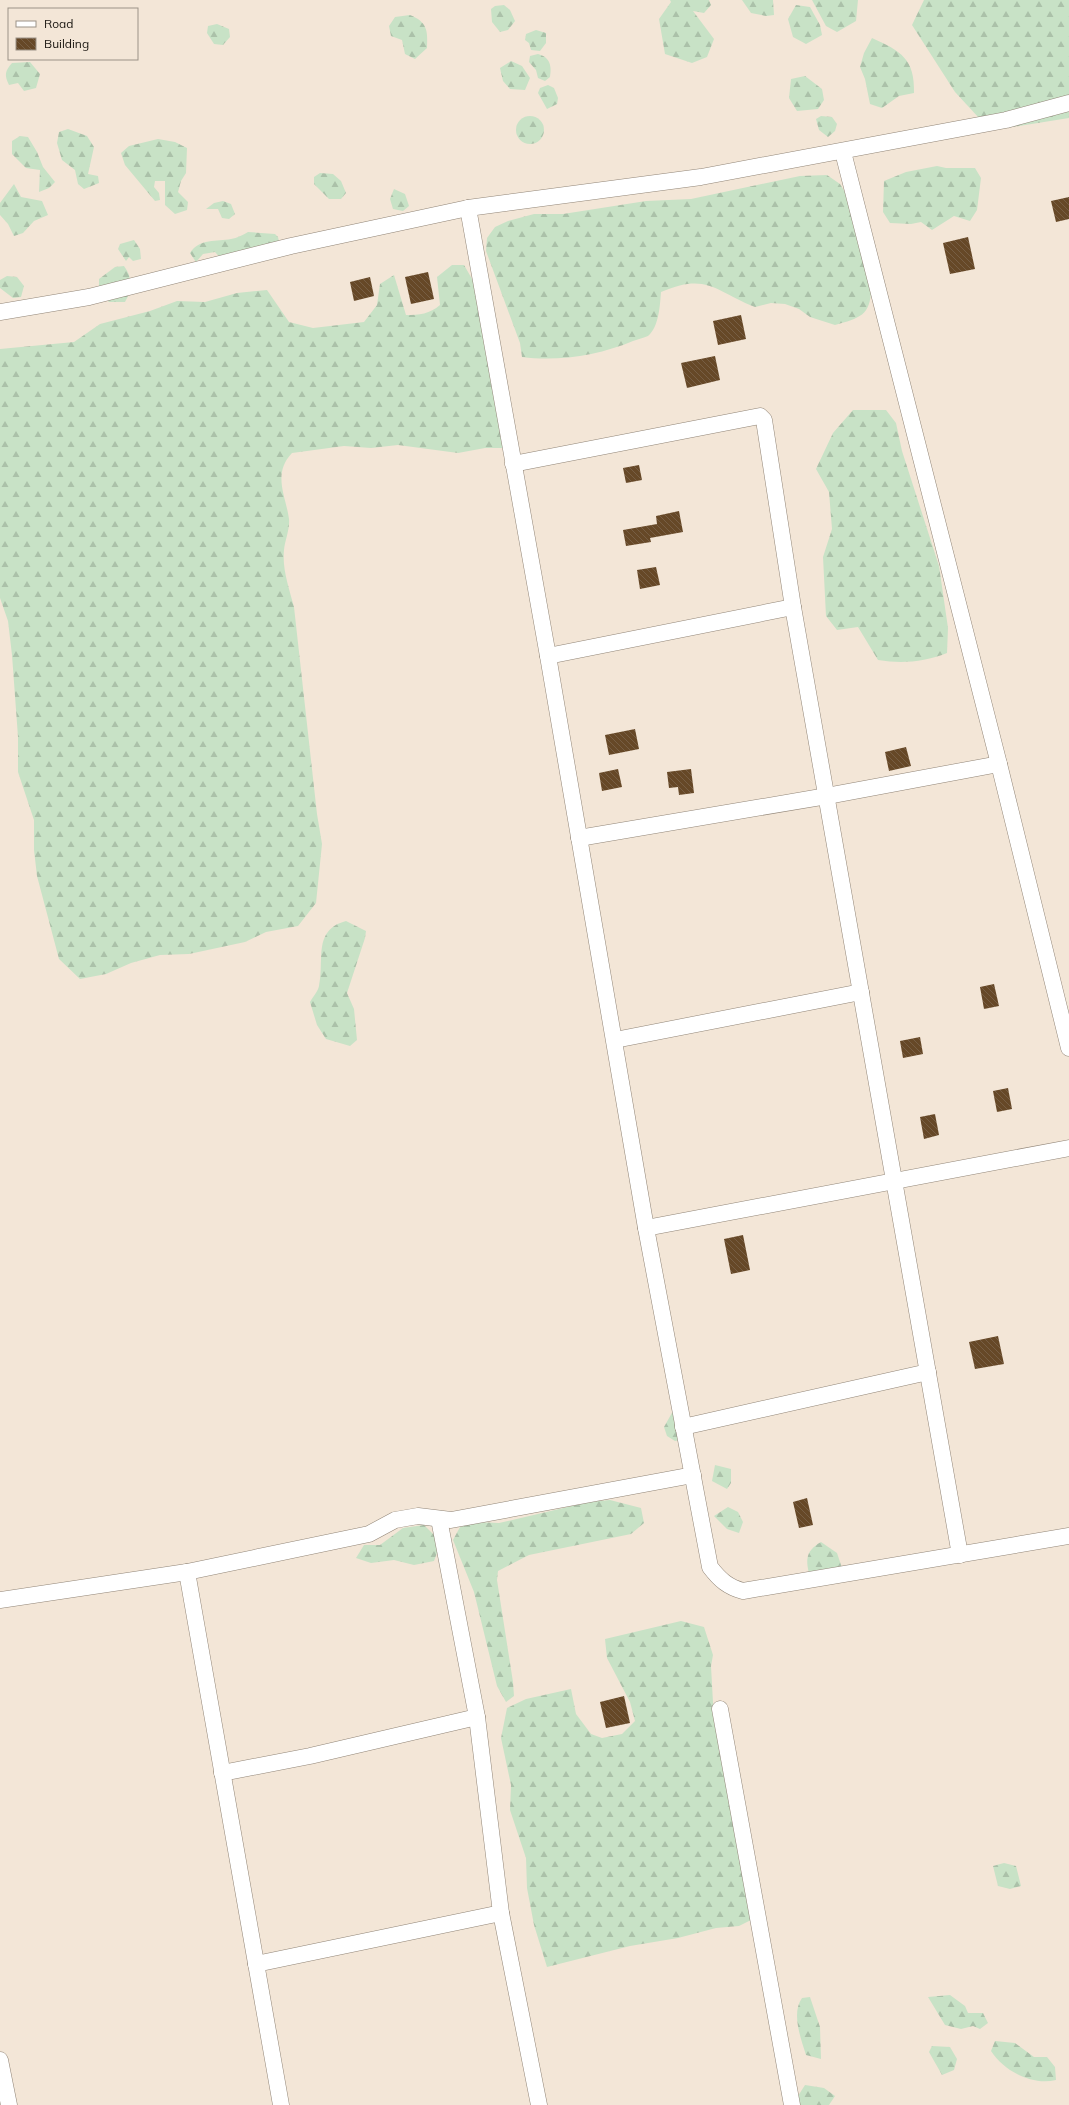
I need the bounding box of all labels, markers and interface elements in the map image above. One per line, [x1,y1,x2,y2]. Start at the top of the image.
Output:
legend [8,8,138,60]
text: Road [44,16,73,31]
text: Building [44,36,89,51]

